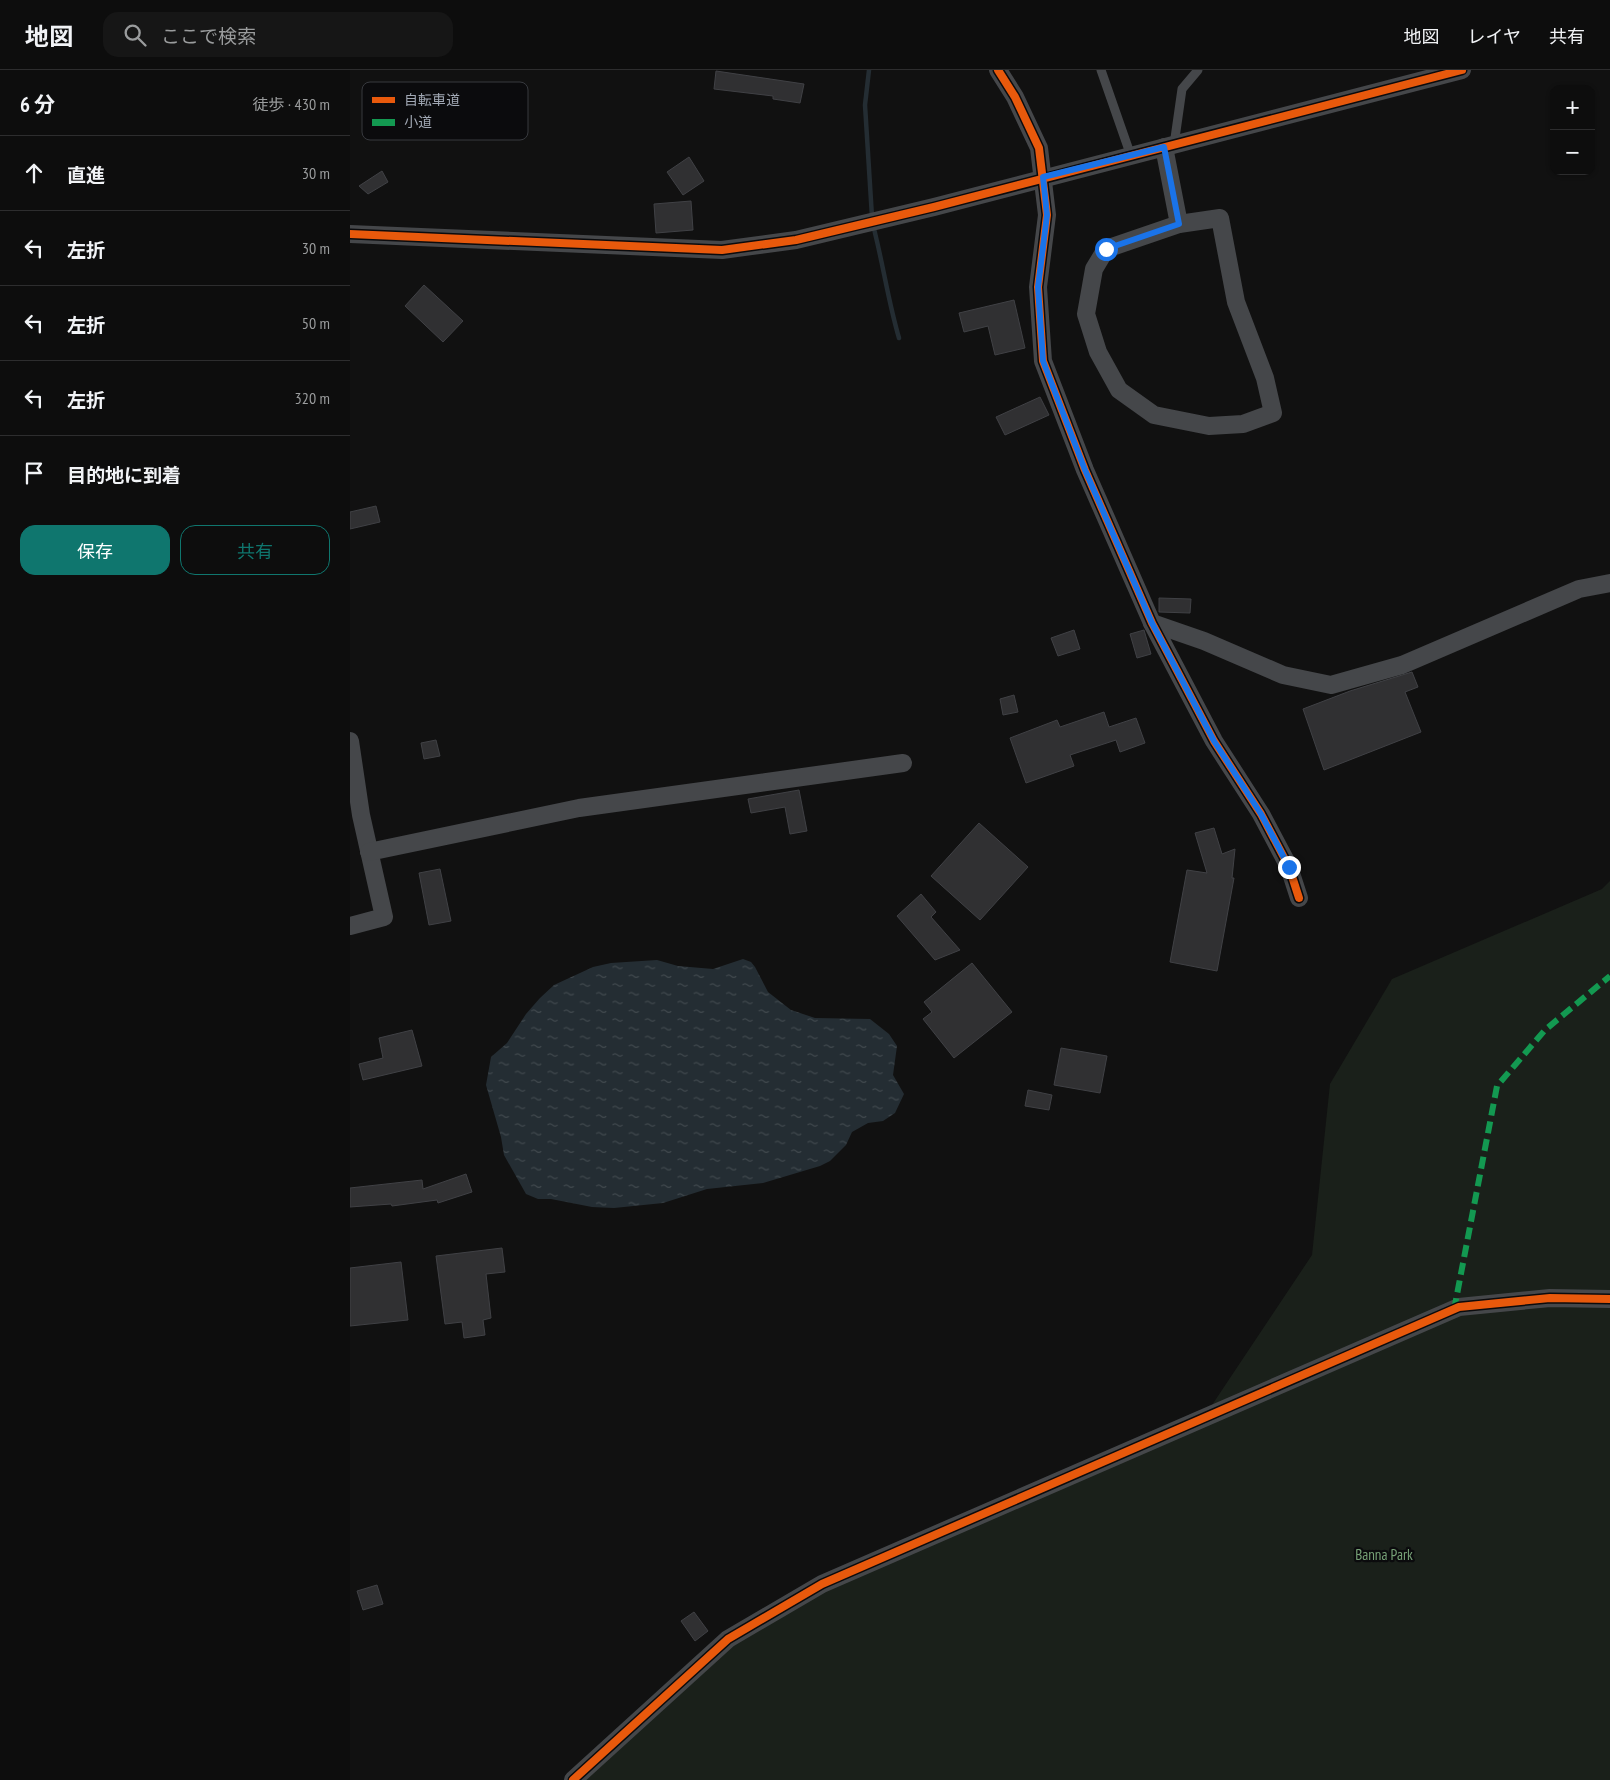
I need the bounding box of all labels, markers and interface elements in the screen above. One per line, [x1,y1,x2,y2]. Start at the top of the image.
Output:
search box [103,12,453,57]
text: 地図 [25,21,73,52]
icon: search [121,21,149,49]
text: ここで検索 [161,24,256,48]
text: 地図 [1404,25,1440,48]
text: レイヤ [1468,25,1521,48]
text: 共有 [1549,25,1585,48]
legend [362,82,528,140]
map controls [1550,85,1595,175]
button: + [1550,85,1595,130]
text: 6 分 [20,91,55,118]
text: 自転車道 [404,91,460,109]
text: 徒歩 · 430 m [252,94,330,114]
text: 小道 [404,113,432,131]
button: − [1550,130,1595,175]
icon: ahead [20,159,48,187]
text: 直進 [67,163,105,187]
text: 30 m [302,163,330,183]
icon: left [20,234,48,262]
text: 左折 [67,238,105,262]
text: 30 m [302,238,330,258]
route start [1095,238,1118,261]
icon: left [20,309,48,337]
text: 左折 [67,313,105,337]
text: 50 m [302,313,330,333]
icon: left [20,384,48,412]
text: 左折 [67,388,105,412]
text: 320 m [295,388,330,408]
icon: arrive [20,459,48,487]
text: 目的地に到着 [67,463,181,487]
button: 保存 [20,525,170,575]
button: 共有 [180,525,330,575]
route end [1278,856,1301,879]
park label: Banna Park [1355,1545,1413,1564]

